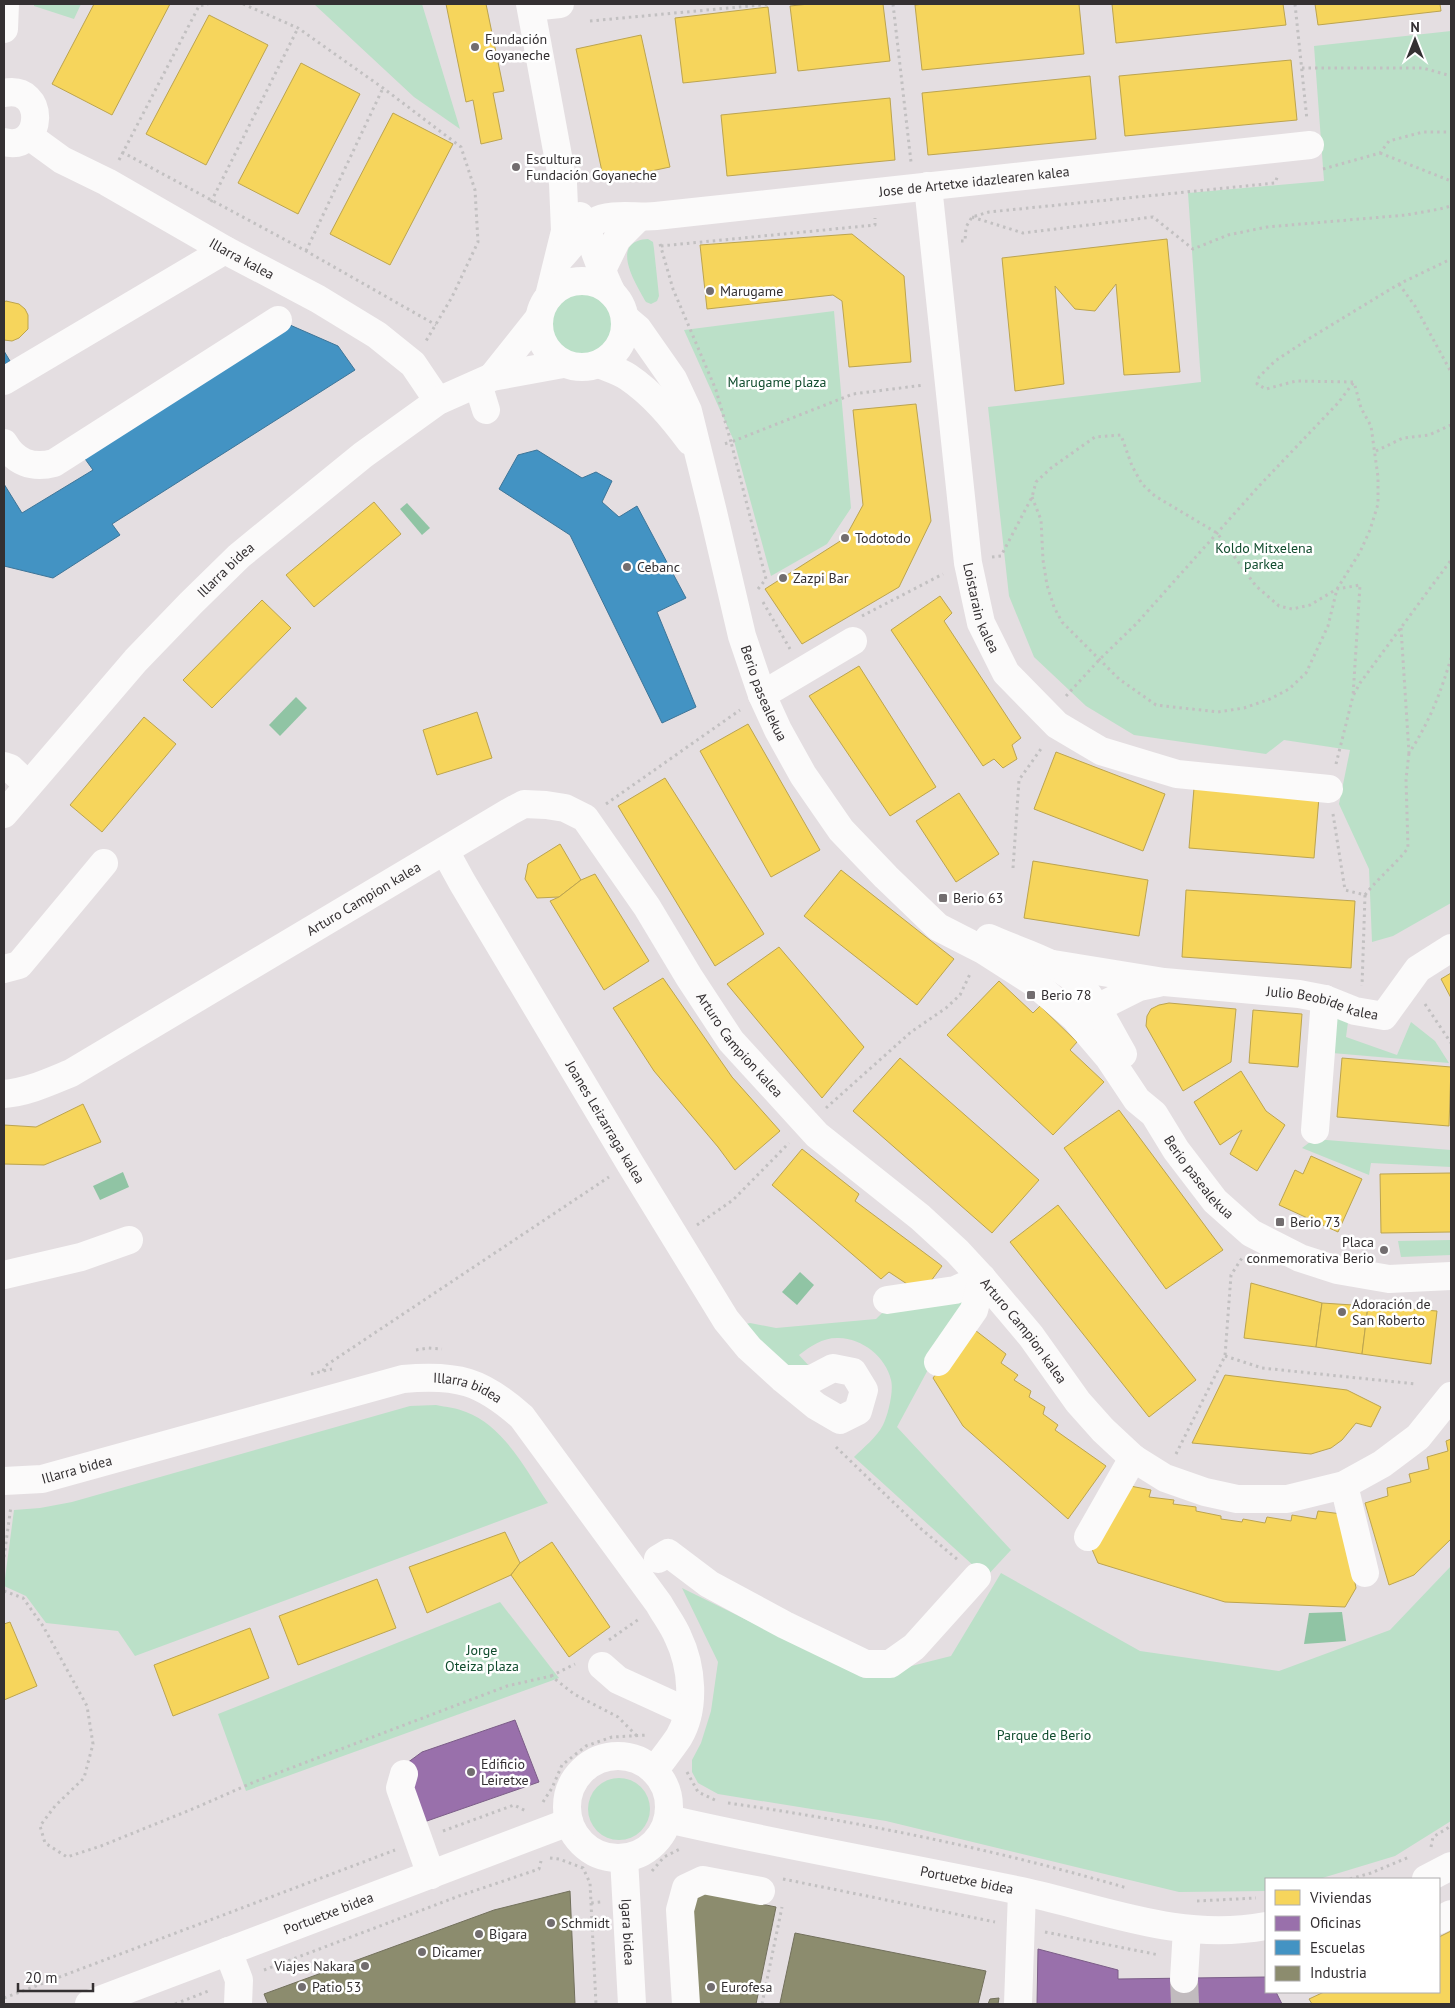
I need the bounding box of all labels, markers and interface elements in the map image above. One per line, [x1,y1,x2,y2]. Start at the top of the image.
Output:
north arrow [1390,15,1440,65]
text: N [1410,18,1420,36]
place label: Fundación Goyaneche [485,30,550,64]
marker: Fundación Goyaneche [469,41,481,53]
place label: Escultura Fundación Goyaneche [526,150,657,184]
marker: Escultura Fundación Goyaneche [510,161,522,173]
street label: Jose de Artetxe idazlearen kalea [877,162,1070,201]
street label: Illarra kalea [206,234,278,283]
place label: Marugame [720,282,783,300]
marker: Marugame [704,285,716,297]
park label: Marugame plaza [728,373,826,391]
place label: Todotodo [855,529,911,547]
marker: Todotodo [839,532,851,544]
street label: Illarra bidea [193,538,258,601]
park label: Koldo Mitxelena parkea [1215,539,1313,573]
place label: Cebanc [637,558,680,576]
marker: Cebanc [621,561,633,573]
street label: Loistarain kalea [959,561,1004,656]
place label: Zazpi Bar [793,569,849,587]
marker: Zazpi Bar [777,572,789,584]
street label: Berio pasealekua [737,643,791,744]
street label: Arturo Campion kalea [303,858,424,940]
place label: Berio 63 [953,889,1003,907]
marker: Berio 63 [937,892,949,904]
street label: Julio Beobide kalea [1265,982,1380,1024]
place label: Berio 78 [1041,986,1091,1004]
street label: Arturo Campion kalea [692,989,787,1101]
marker: Berio 78 [1025,989,1037,1001]
street label: Joanes Leizarraga kalea [561,1056,649,1187]
street label: Berio pasealekua [1160,1132,1238,1223]
place label: Berio 73 [1290,1213,1340,1231]
marker: Berio 73 [1274,1216,1286,1228]
place label: Placa conmemorativa Berio [1247,1233,1374,1267]
marker: Placa conmemorativa Berio [1378,1244,1390,1256]
street label: Arturo Campion kalea [977,1274,1071,1387]
place label: Adoración de San Roberto [1352,1295,1431,1329]
marker: Adoración de San Roberto [1336,1306,1348,1318]
street label: Illarra bidea [433,1369,506,1407]
street label: Illarra bidea [39,1451,114,1488]
park label: Jorge Oteiza plaza [445,1641,519,1675]
park label: Parque de Berio [997,1726,1091,1744]
place label: Edificio Leiretxe [481,1755,529,1789]
marker: Edificio Leiretxe [465,1766,477,1778]
street label: Portuetxe bidea [919,1862,1015,1898]
legend [1265,1878,1440,1993]
street label: Portuetxe bidea [281,1888,376,1938]
text: Viviendas [1309,1888,1371,1907]
street label: Igara bidea [617,1898,639,1966]
text: Oficinas [1310,1913,1361,1932]
place label: Schmidt [561,1914,610,1932]
marker: Schmidt [545,1917,557,1929]
place label: Bigara [489,1925,527,1943]
marker: Bigara [473,1928,485,1940]
text: Escuelas [1310,1938,1365,1957]
place label: Dicamer [432,1943,482,1961]
marker: Dicamer [416,1946,428,1958]
place label: Viajes Nakara [273,1957,355,1975]
scale bar [18,1960,92,1992]
marker: Viajes Nakara [359,1960,371,1972]
text: Industria [1310,1963,1367,1982]
text: 20 m [25,1968,58,1987]
place label: Patio 53 [312,1978,361,1996]
place label: Eurofesa [721,1978,772,1996]
marker: Patio 53 [296,1981,308,1993]
marker: Eurofesa [705,1981,717,1993]

